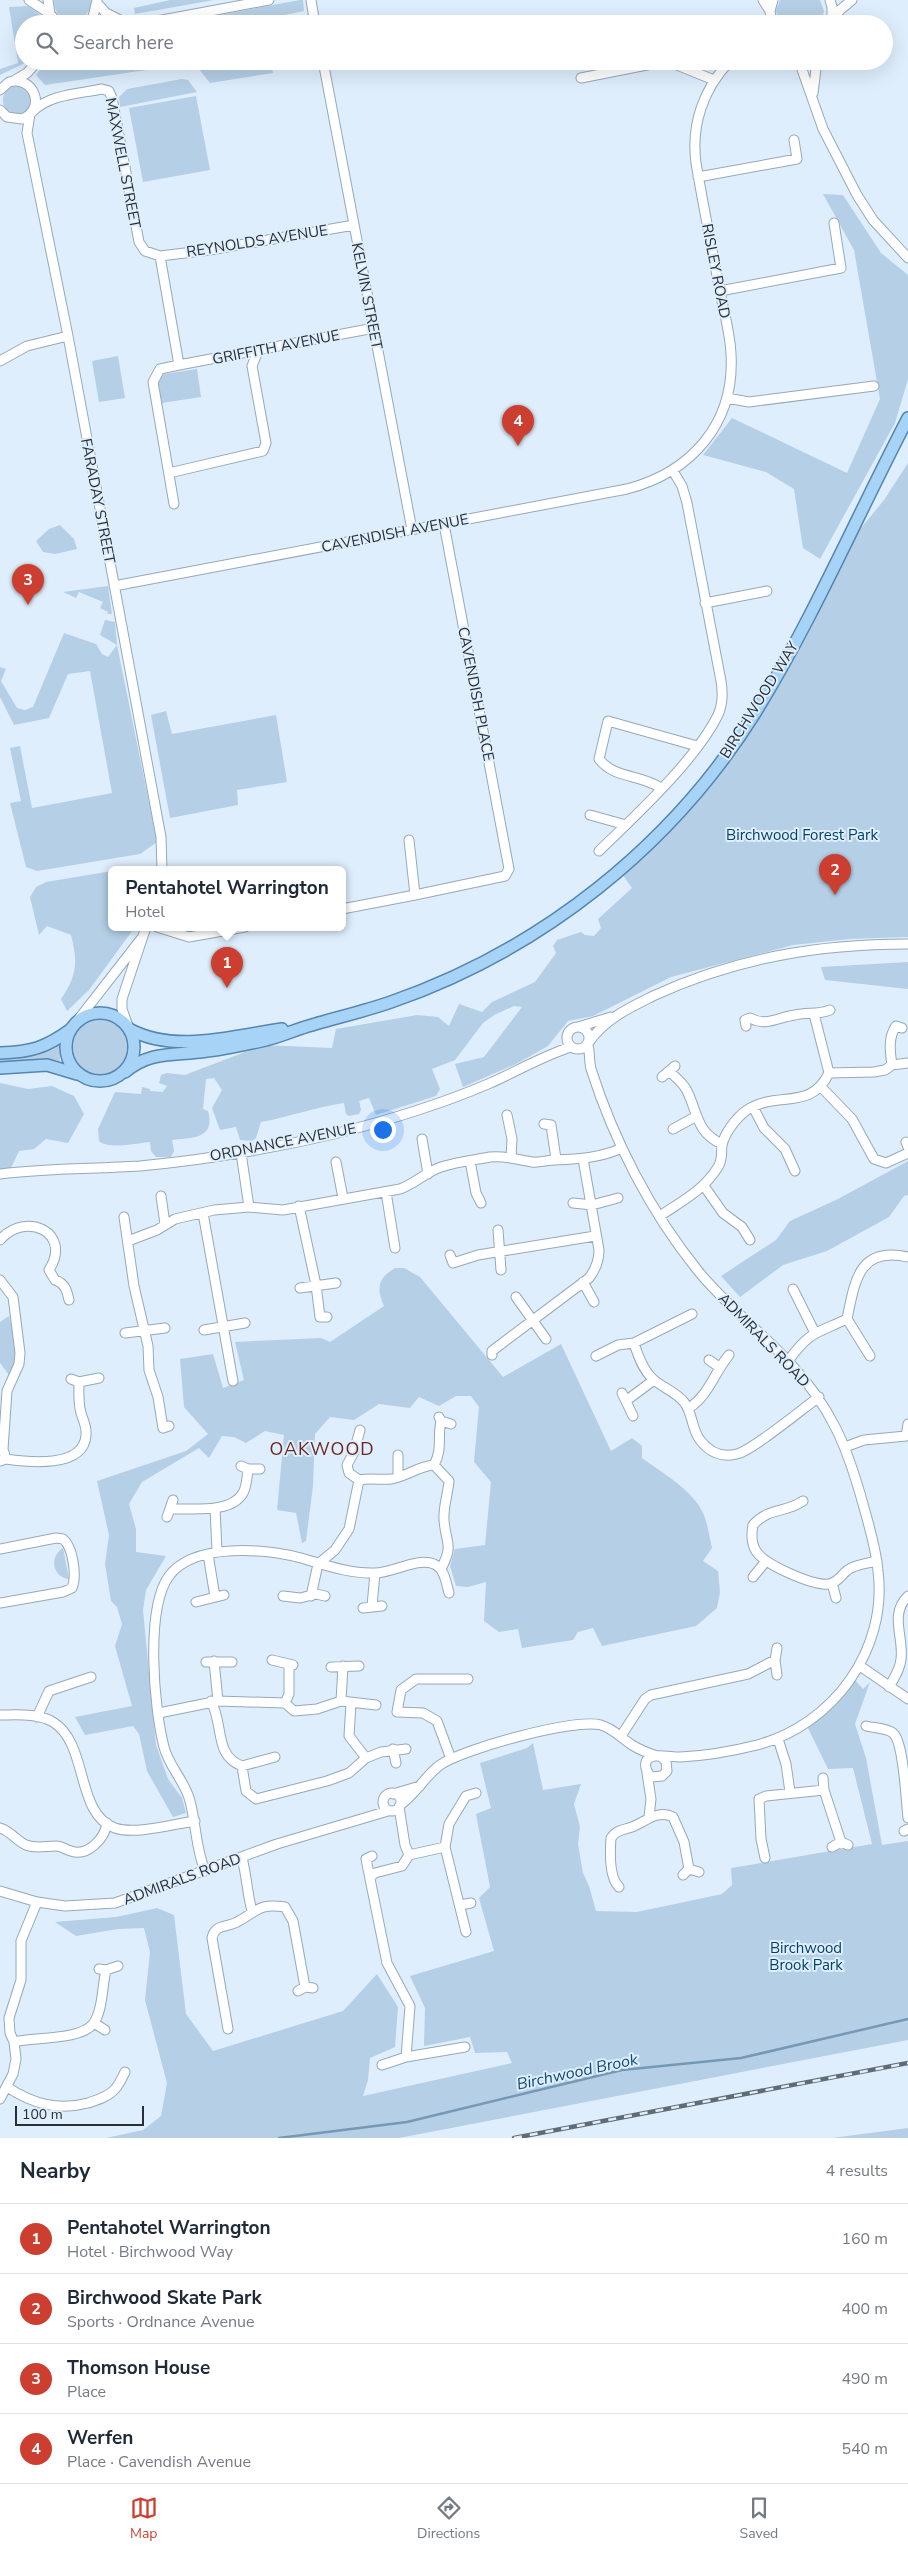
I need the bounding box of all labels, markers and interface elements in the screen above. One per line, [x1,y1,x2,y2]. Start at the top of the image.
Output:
search box [15,15,893,70]
icon: search [33,29,61,57]
text: Search here [73,30,174,56]
street label: MAXWELL STREET [101,96,145,230]
street label: REYNOLDS AVENUE [185,220,329,262]
street label: RISLEY ROAD [697,222,735,320]
street label: KELVIN STREET [347,241,387,351]
street label: GRIFFITH AVENUE [211,325,341,369]
pin: 4 [502,405,534,446]
street label: FARADAY STREET [76,437,120,565]
street label: CAVENDISH AVENUE [320,509,470,557]
pin: 3 [12,564,44,605]
street label: CAVENDISH PLACE [453,625,499,763]
street label: BIRCHWOOD WAY [715,637,804,762]
park label: Birchwood Forest Park [726,825,878,845]
pin: 2 [819,854,851,895]
popup [108,866,346,931]
text: Pentahotel Warrington [125,875,329,901]
text: Hotel [125,901,165,923]
pin: 1 [211,947,243,988]
your location [370,1117,396,1143]
street label: ORDNANCE AVENUE [208,1118,358,1166]
street label: ADMIRALS ROAD [714,1289,814,1391]
district label: OAKWOOD [269,1437,375,1461]
street label: ADMIRALS ROAD [120,1848,244,1910]
park label: Birchwood Brook Park [769,1938,843,1975]
water label: Birchwood Brook [515,2048,641,2096]
scale bar [15,2103,144,2126]
text: 100 m [22,2105,63,2124]
text: Nearby [20,2157,90,2185]
text: 4 results [826,2160,888,2182]
text: Pentahotel Warrington [67,2215,271,2241]
text: 1 [31,2228,41,2250]
text: 160 m [841,2228,888,2250]
text: Hotel · Birchwood Way [67,2241,233,2263]
text: Birchwood Skate Park [67,2285,262,2311]
text: 2 [31,2298,41,2320]
text: 400 m [841,2298,888,2320]
text: Sports · Ordnance Avenue [67,2311,255,2333]
text: Thomson House [67,2355,210,2381]
text: 3 [31,2368,41,2390]
text: 490 m [841,2368,888,2390]
text: Place [67,2381,106,2403]
text: Werfen [67,2425,133,2451]
text: 4 [31,2438,41,2460]
text: 540 m [841,2438,888,2460]
text: Place · Cavendish Avenue [67,2451,251,2473]
tab: Map [130,2494,158,2543]
tab: Directions [417,2494,480,2543]
tab: Saved [740,2494,778,2543]

